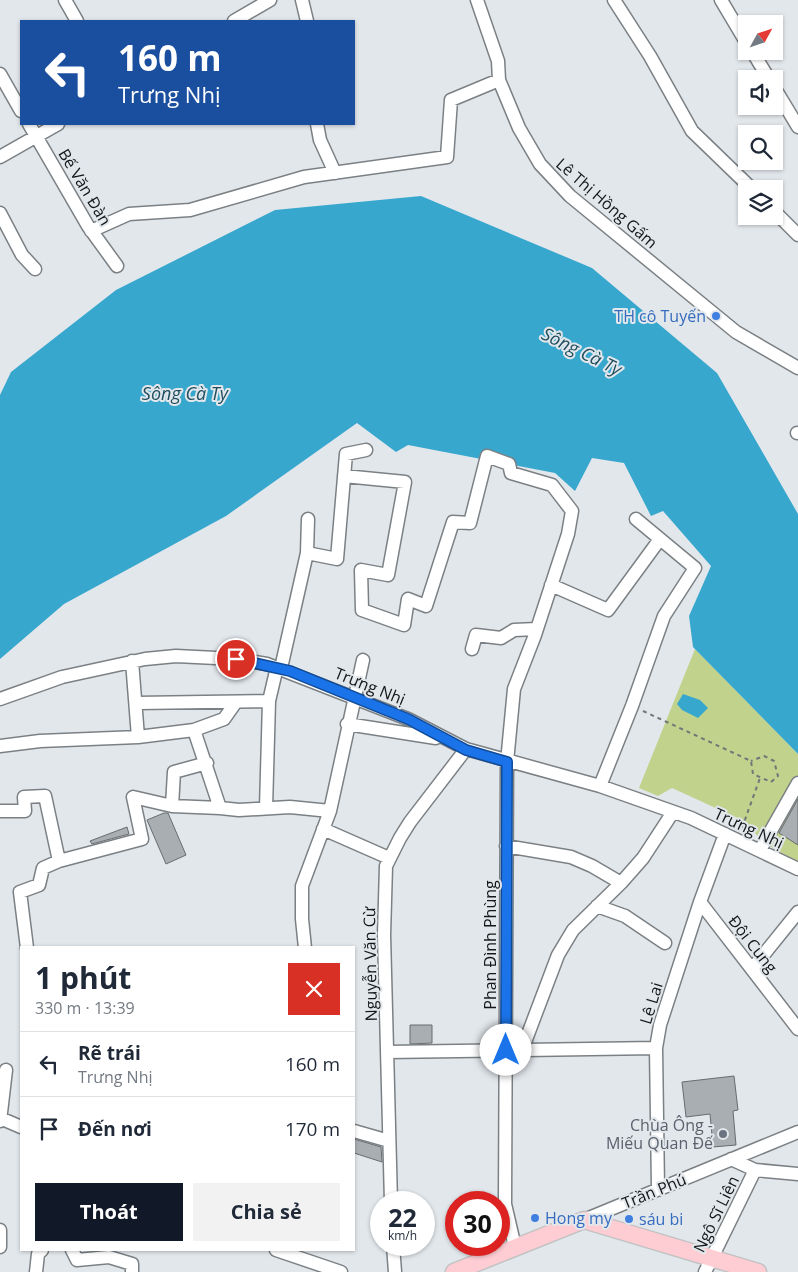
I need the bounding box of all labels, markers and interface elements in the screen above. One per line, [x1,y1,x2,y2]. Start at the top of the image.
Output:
north arrow [738,15,782,60]
map controls [738,15,783,225]
text: 160 m [118,34,222,81]
icon: left [35,40,100,105]
button: sound [738,70,783,115]
text: Trưng Nhị [118,79,220,109]
button: search [738,125,783,170]
street label: Bế Văn Đàn [53,144,117,230]
street label: Lê Thị Hồng Gấm [552,153,662,253]
button: layers [738,180,783,225]
place label: TH cô Tuyến [614,305,706,327]
marker: TH cô Tuyến [710,310,722,322]
water label: Sông Cà Ty [538,321,628,381]
water label: Sông Cà Ty [142,381,230,405]
pin [215,638,257,680]
icon: arrive [222,645,250,673]
street label: Trưng Nhị [331,662,409,710]
street label: Trưng Nhị [711,802,787,854]
street label: Phan Đình Phùng [479,880,501,1010]
street label: Nguyễn Văn Cừ [358,905,382,1021]
street label: Đội Cung [723,911,783,978]
text: 1 phút [35,957,131,998]
button: close [288,963,340,1015]
street label: Lê Lai [634,979,668,1027]
text: 330 m · 13:39 [35,997,135,1019]
position arrow [479,1023,531,1075]
text: Rẽ trái [78,1040,141,1066]
icon: left [35,1050,63,1078]
text: 160 m [285,1051,340,1077]
text: Trưng Nhị [78,1066,153,1088]
place label: Chùa Ông - Miếu Quan Đế [606,1114,713,1154]
icon: arrive [35,1115,63,1143]
text: Đến nơi [78,1116,152,1142]
text: 170 m [285,1116,340,1142]
marker: Chùa Ông - Miếu Quan Đế [717,1128,729,1140]
street label: Trần Phú [619,1168,689,1214]
street label: Ngô Sĩ Liên [688,1172,744,1256]
button: Thoát [35,1183,183,1241]
button: Chia sẻ [193,1183,340,1241]
speed limit sign: 30 [445,1191,510,1256]
text: 22 [388,1200,417,1234]
place label: Hong my [545,1207,613,1229]
place label: sáu bi [639,1208,683,1230]
marker: Hong my [529,1212,541,1224]
marker: sáu bi [623,1213,635,1225]
text: km/h [388,1227,417,1244]

